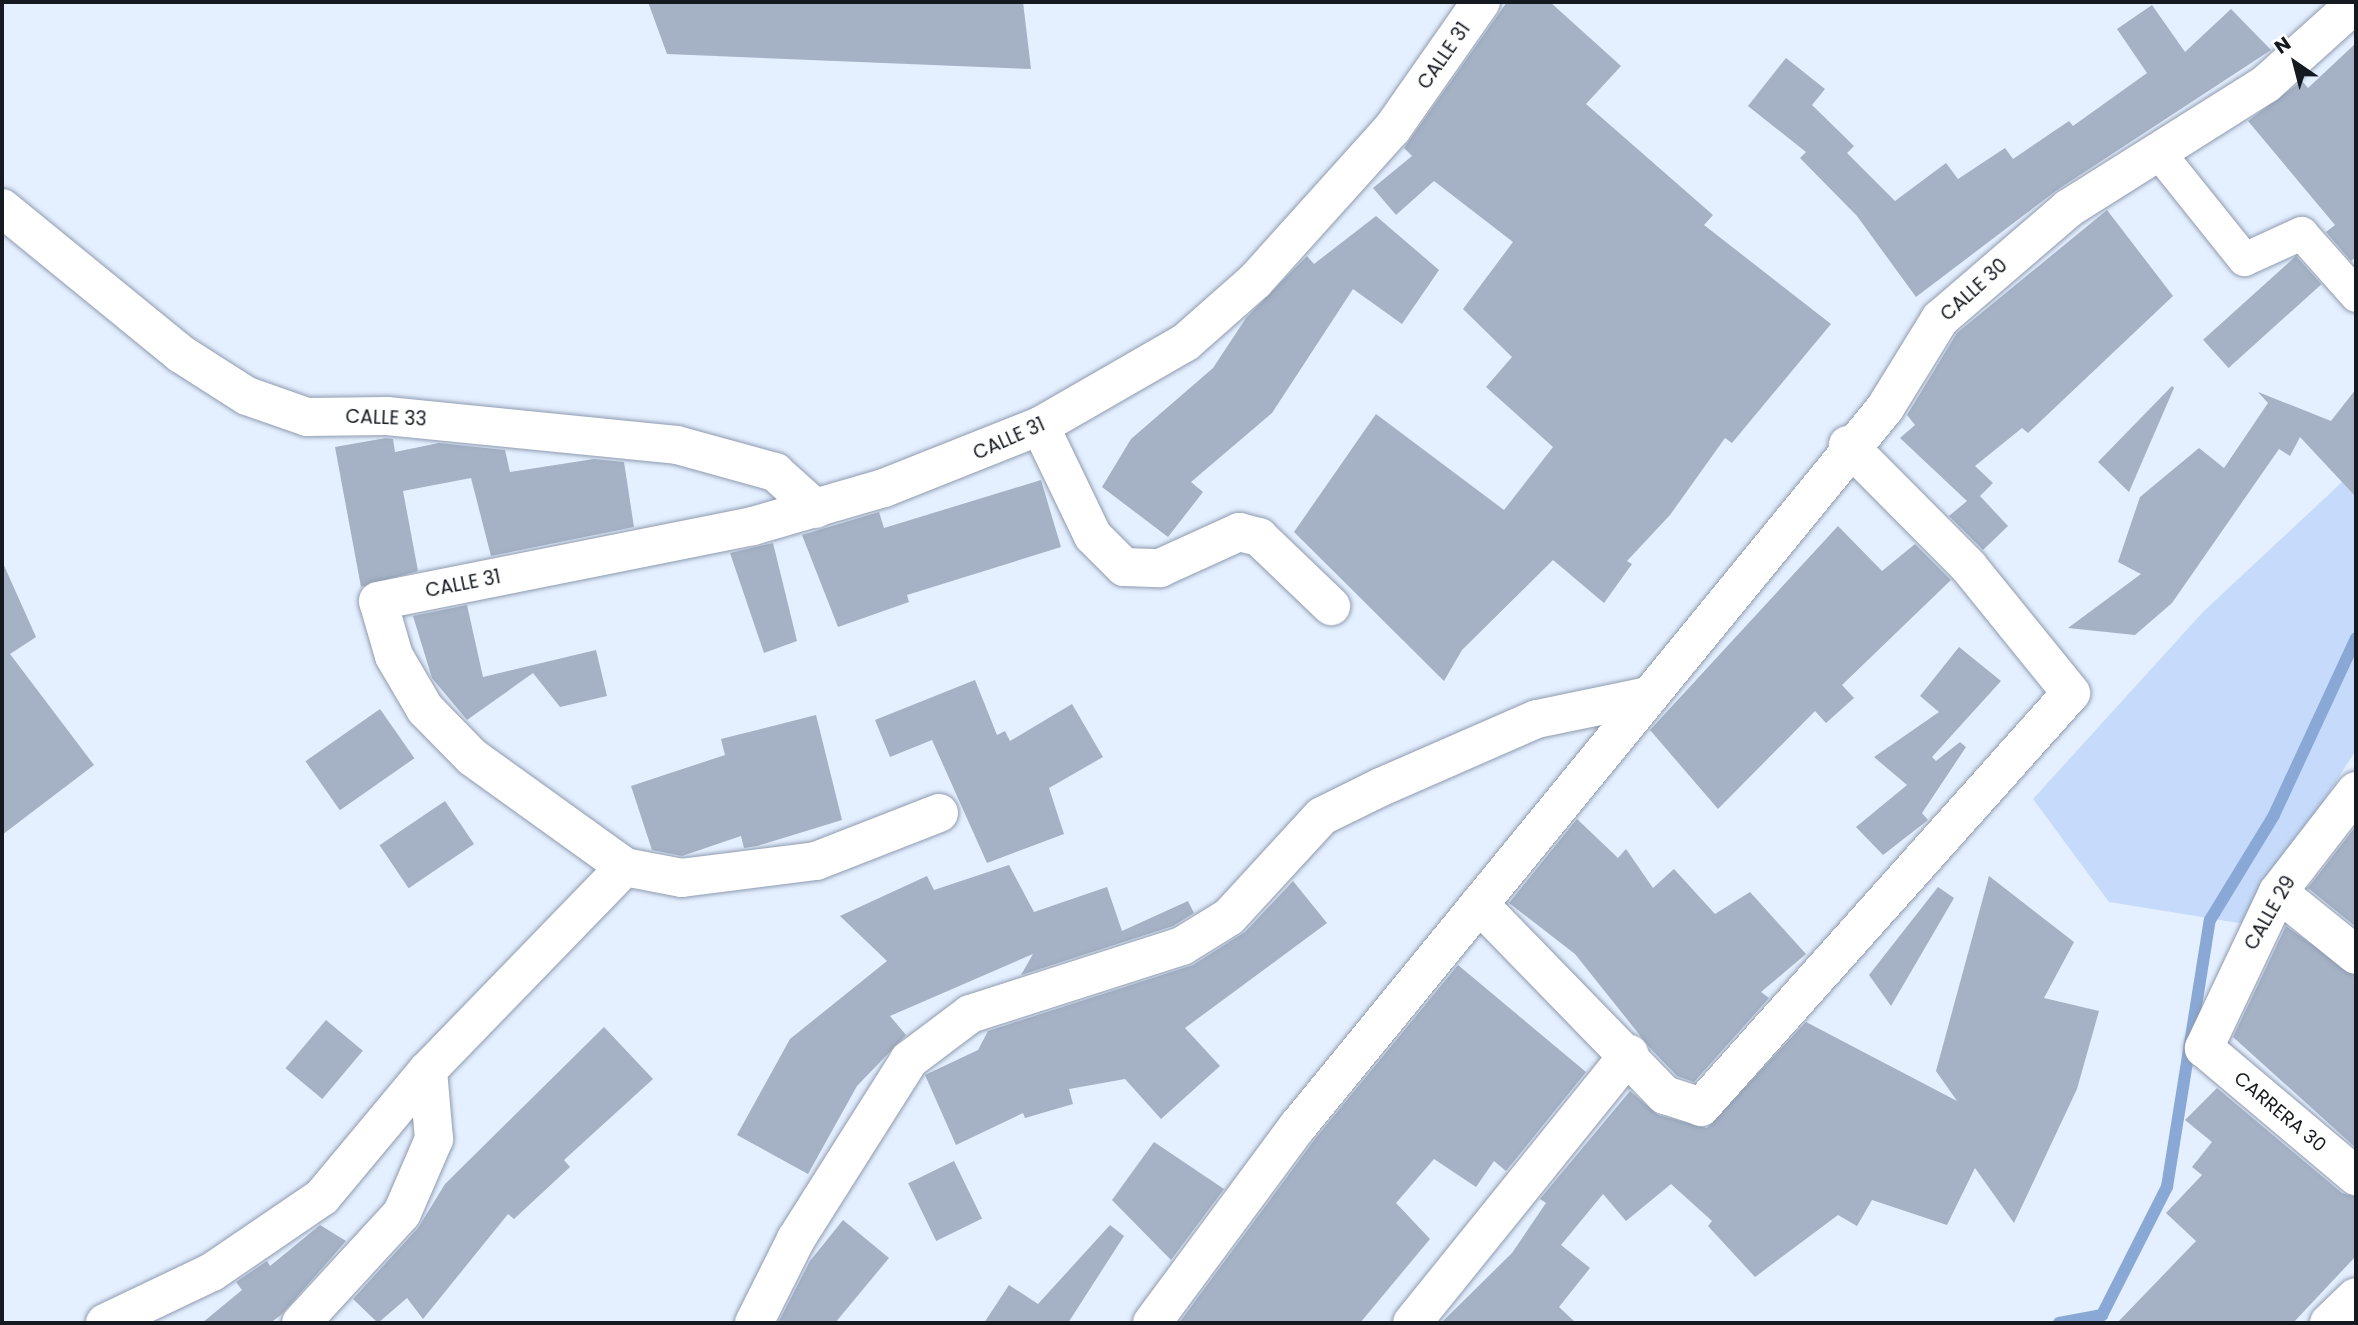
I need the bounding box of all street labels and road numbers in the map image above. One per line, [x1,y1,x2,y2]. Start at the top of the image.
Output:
street label: CALLE 31 [1413,18,1475,94]
street label: CALLE 30 [1936,254,2012,326]
street label: CALLE 33 [345,405,427,431]
street label: CALLE 31 [970,413,1048,465]
street label: CALLE 31 [424,566,502,602]
street label: CALLE 29 [2240,872,2300,954]
street label: CARRERA 30 [2229,1067,2331,1157]

